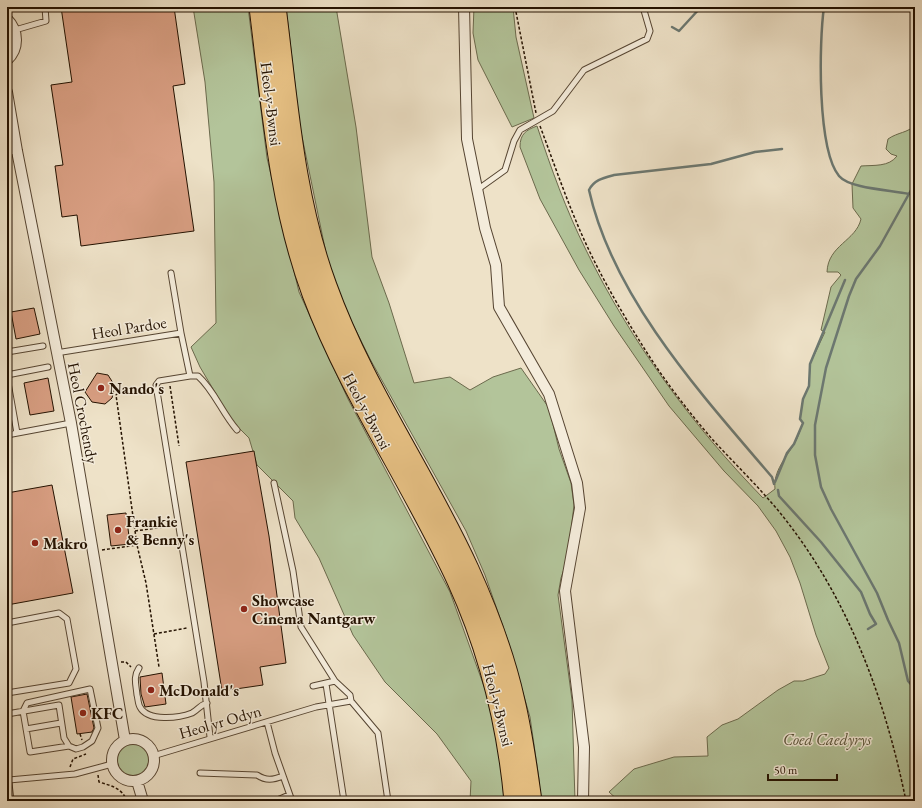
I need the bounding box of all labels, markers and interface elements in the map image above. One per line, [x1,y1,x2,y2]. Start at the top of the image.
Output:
street label: Heol-y-Bwnsi [255,61,287,147]
street label: Heol Pardoe [90,312,168,344]
street label: Heol Crochendy [63,360,103,466]
street label: Heol-y-Bwnsi [338,369,396,453]
place label: Nando's [109,378,164,399]
marker: Nando's [96,383,106,393]
place label: Frankie & Benny's [126,511,194,550]
marker: Frankie & Benny's [113,525,123,535]
place label: Makro [43,533,88,554]
marker: Makro [30,538,40,548]
place label: Showcase Cinema Nantgarw [252,590,376,629]
marker: Showcase Cinema Nantgarw [239,604,249,614]
street label: Heol-y-Bwnsi [478,662,518,748]
place label: McDonald's [159,680,239,701]
marker: McDonald's [146,685,156,695]
street label: Heol yr Odyn [176,700,264,744]
place label: KFC [91,703,123,724]
marker: KFC [78,708,88,718]
park label: Coed Caedyrys [783,729,872,750]
scale bar [768,756,837,782]
text: 50 m [774,762,798,778]

